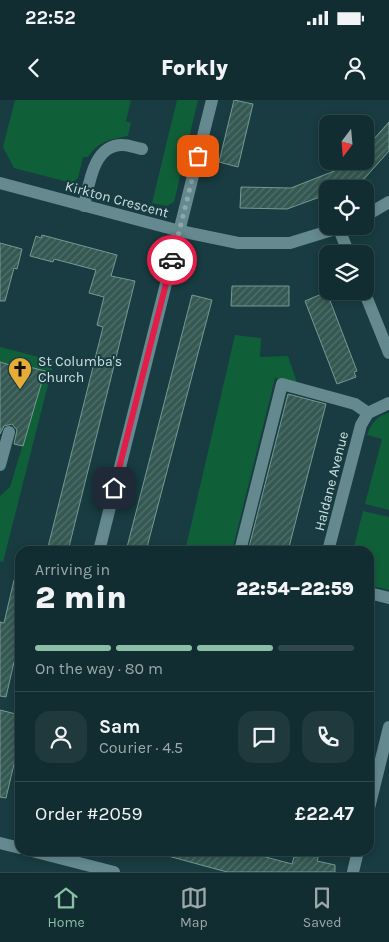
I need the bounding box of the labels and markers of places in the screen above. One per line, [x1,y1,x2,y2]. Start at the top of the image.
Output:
pin [177,135,219,177]
place label: St Columba's Church [38,353,122,386]
church icon: St Columba's Church [7,356,33,390]
pin [93,467,135,509]

